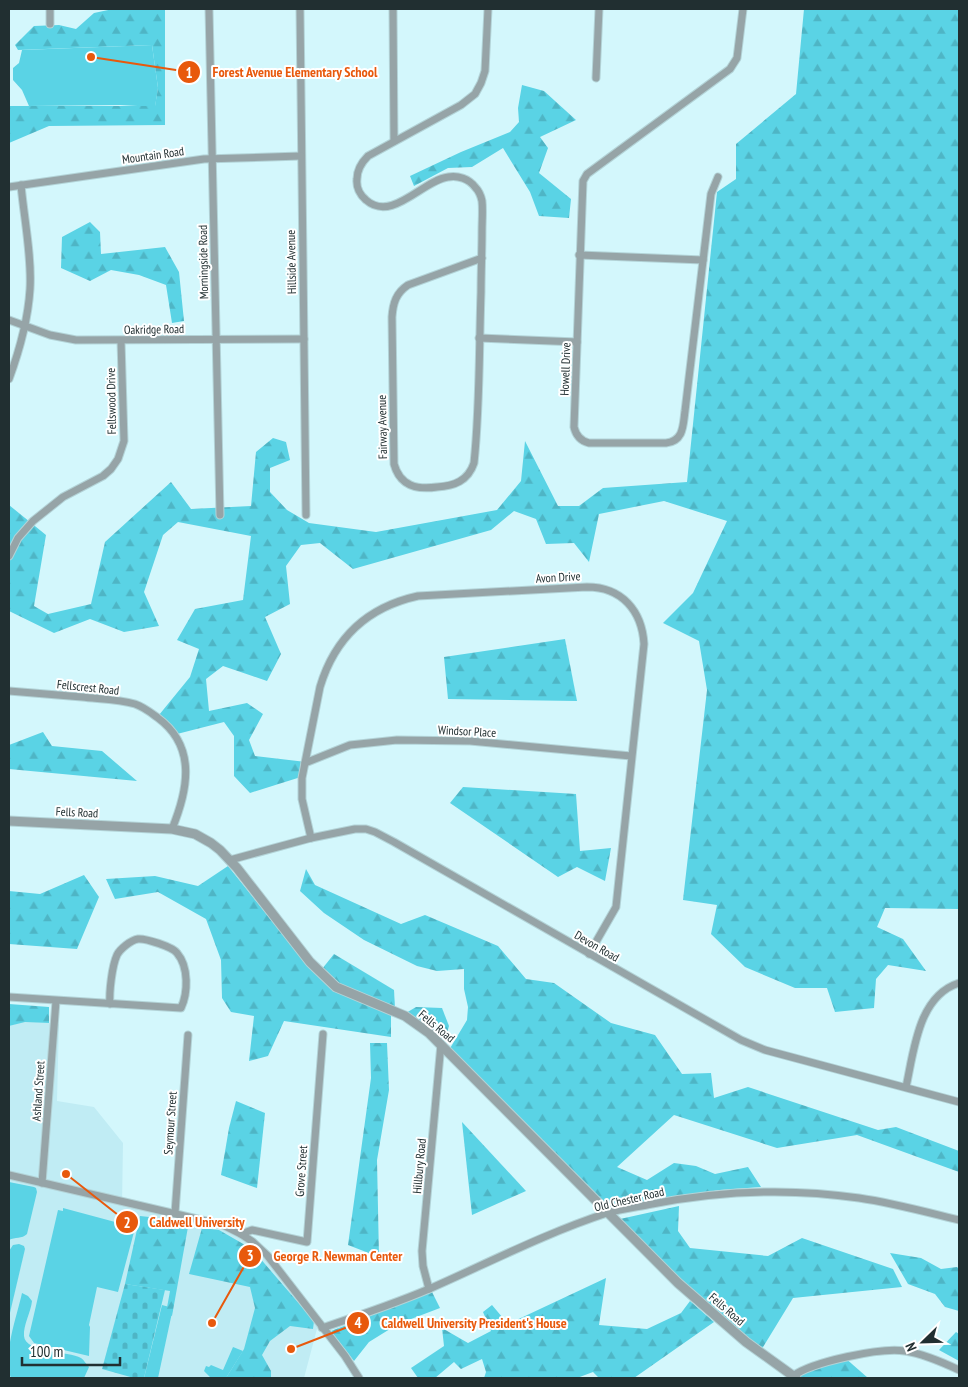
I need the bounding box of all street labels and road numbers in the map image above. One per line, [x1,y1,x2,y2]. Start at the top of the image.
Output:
street label: Mountain Road [121,143,185,167]
street label: Morningside Road [195,225,211,299]
street label: Hillside Avenue [283,230,299,294]
street label: Oakridge Road [124,321,184,337]
street label: Howell Drive [557,342,573,396]
street label: Fellswood Drive [103,368,119,434]
street label: Fairway Avenue [374,395,390,459]
street label: Avon Drive [535,568,581,586]
street label: Fellscrest Road [56,676,120,698]
street label: Windsor Place [438,722,497,740]
street label: Fells Road [55,803,99,821]
street label: Devon Road [572,927,622,965]
street label: Fells Road [416,1007,458,1045]
street label: Ashland Street [28,1060,48,1122]
street label: Seymour Street [160,1090,180,1155]
street label: Hillbury Road [409,1138,429,1194]
street label: Grove Street [292,1144,310,1197]
street label: Old Chester Road [593,1184,665,1214]
street label: Fells Road [706,1289,748,1329]

